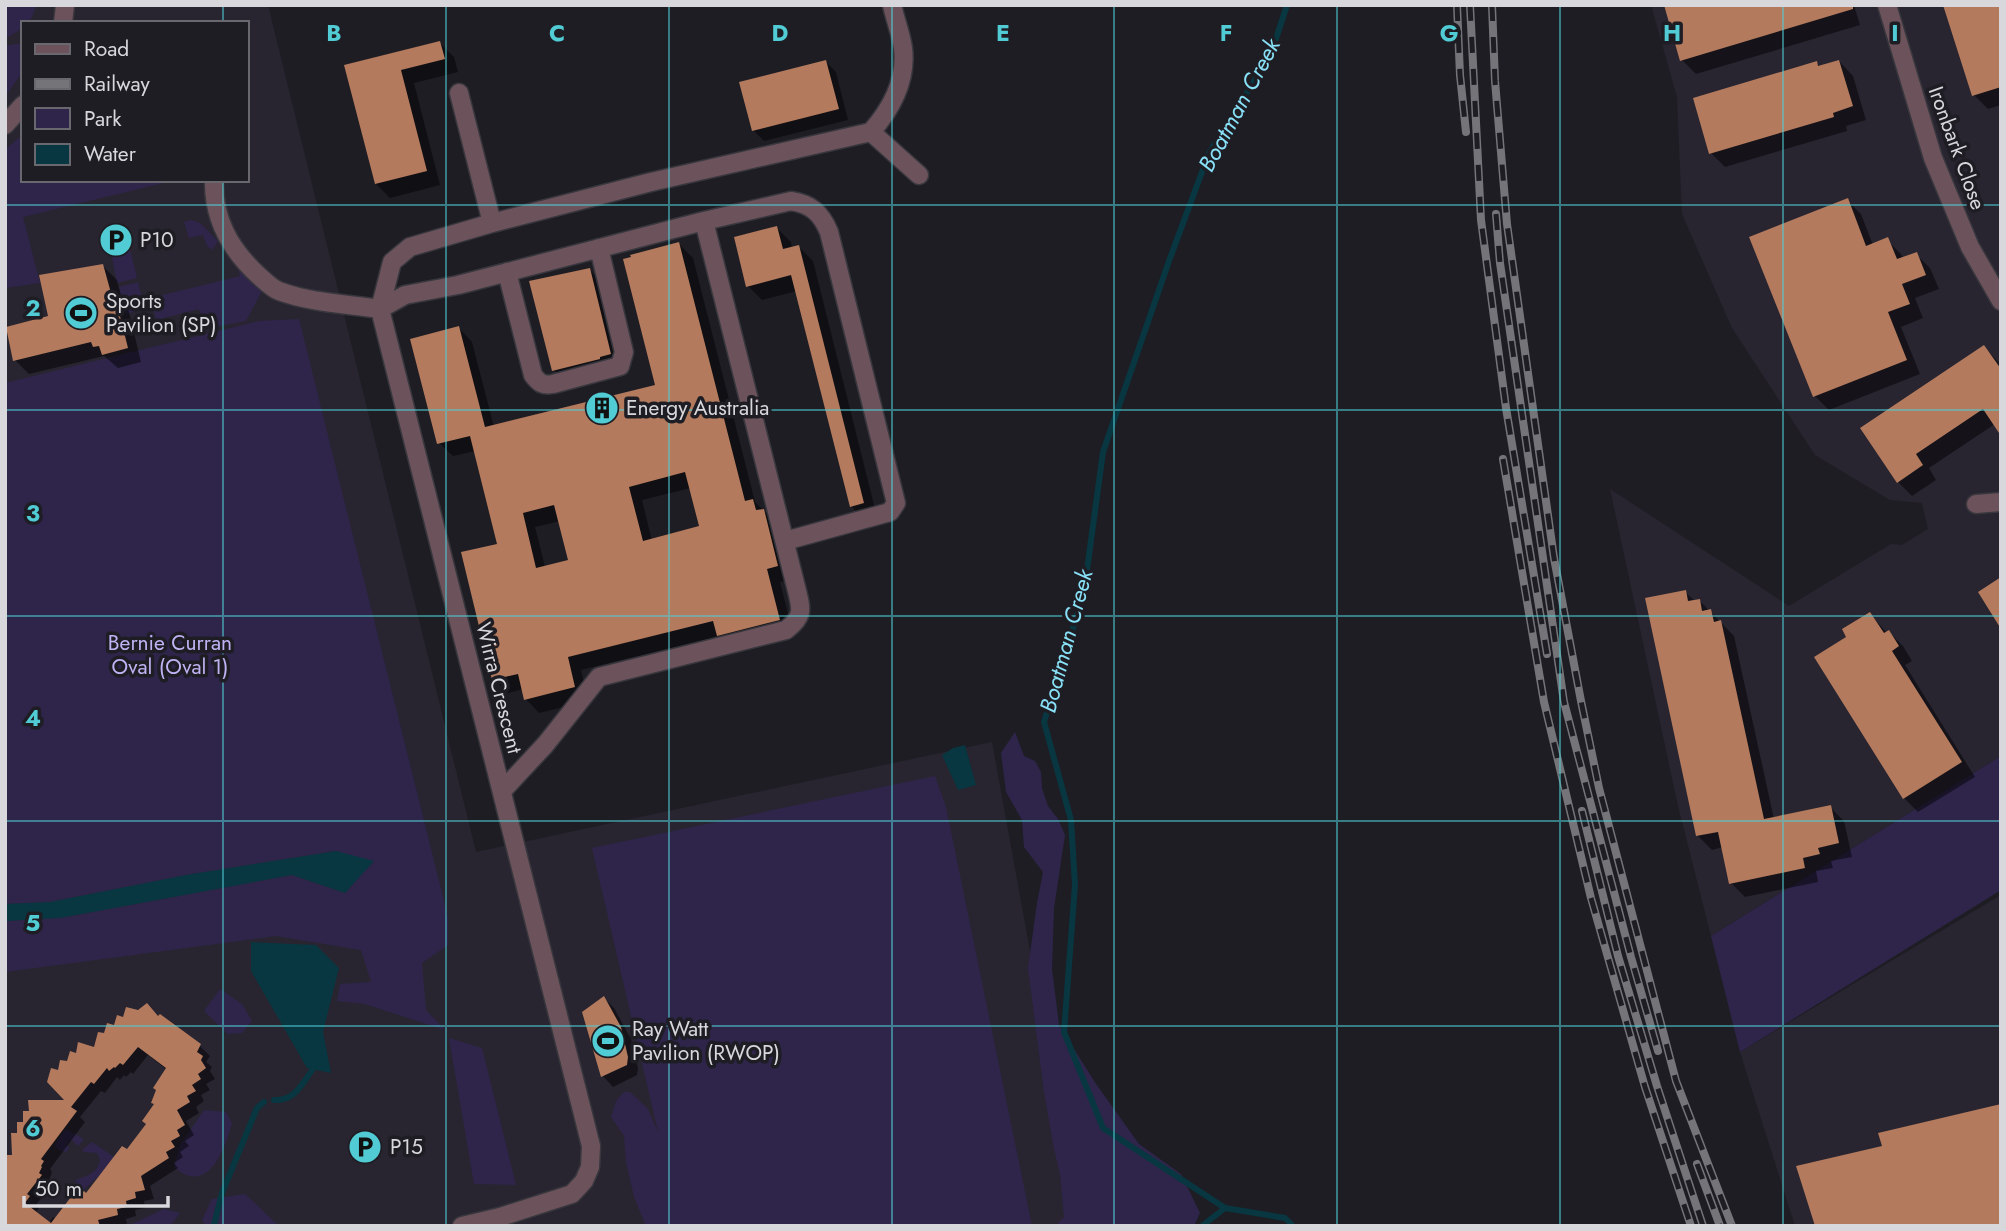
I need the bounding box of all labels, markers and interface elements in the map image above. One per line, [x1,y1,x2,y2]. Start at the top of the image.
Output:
text: B [326,16,342,50]
text: C [549,16,565,50]
text: D [772,16,789,50]
text: E [996,16,1010,50]
text: F [1220,16,1232,50]
text: G [1440,16,1458,50]
text: H [1663,16,1681,50]
text: I [1891,16,1899,50]
legend [21,21,248,182]
water label: Boatman Creek [1189,31,1289,178]
text: Road [84,34,129,64]
text: Railway [84,69,150,99]
street label: Ironbark Close [1921,82,1993,214]
text: Park [84,104,122,134]
text: Water [84,139,137,169]
parking icon: P10 [97,221,135,259]
place label: P10 [140,225,174,255]
place label: Sports Pavilion (SP) [106,286,217,340]
text: 2 [25,291,41,325]
sports icon: Sports Pavilion (SP) [62,294,100,332]
building icon: Energy Australia [583,389,621,427]
place label: Energy Australia [626,393,769,423]
text: 3 [26,496,40,530]
water label: Boatman Creek [1031,565,1102,716]
street label: Wirra Crescent [468,619,530,757]
park label: Bernie Curran Oval (Oval 1) [108,628,232,682]
text: 4 [25,701,41,735]
text: 5 [26,906,40,940]
place label: Ray Watt Pavilion (RWOP) [632,1014,780,1068]
sports icon: Ray Watt Pavilion (RWOP) [589,1022,627,1060]
text: 6 [25,1111,41,1145]
parking icon: P15 [346,1128,384,1166]
place label: P15 [390,1132,423,1162]
scale bar [24,1164,168,1208]
text: 50 m [35,1174,82,1204]

